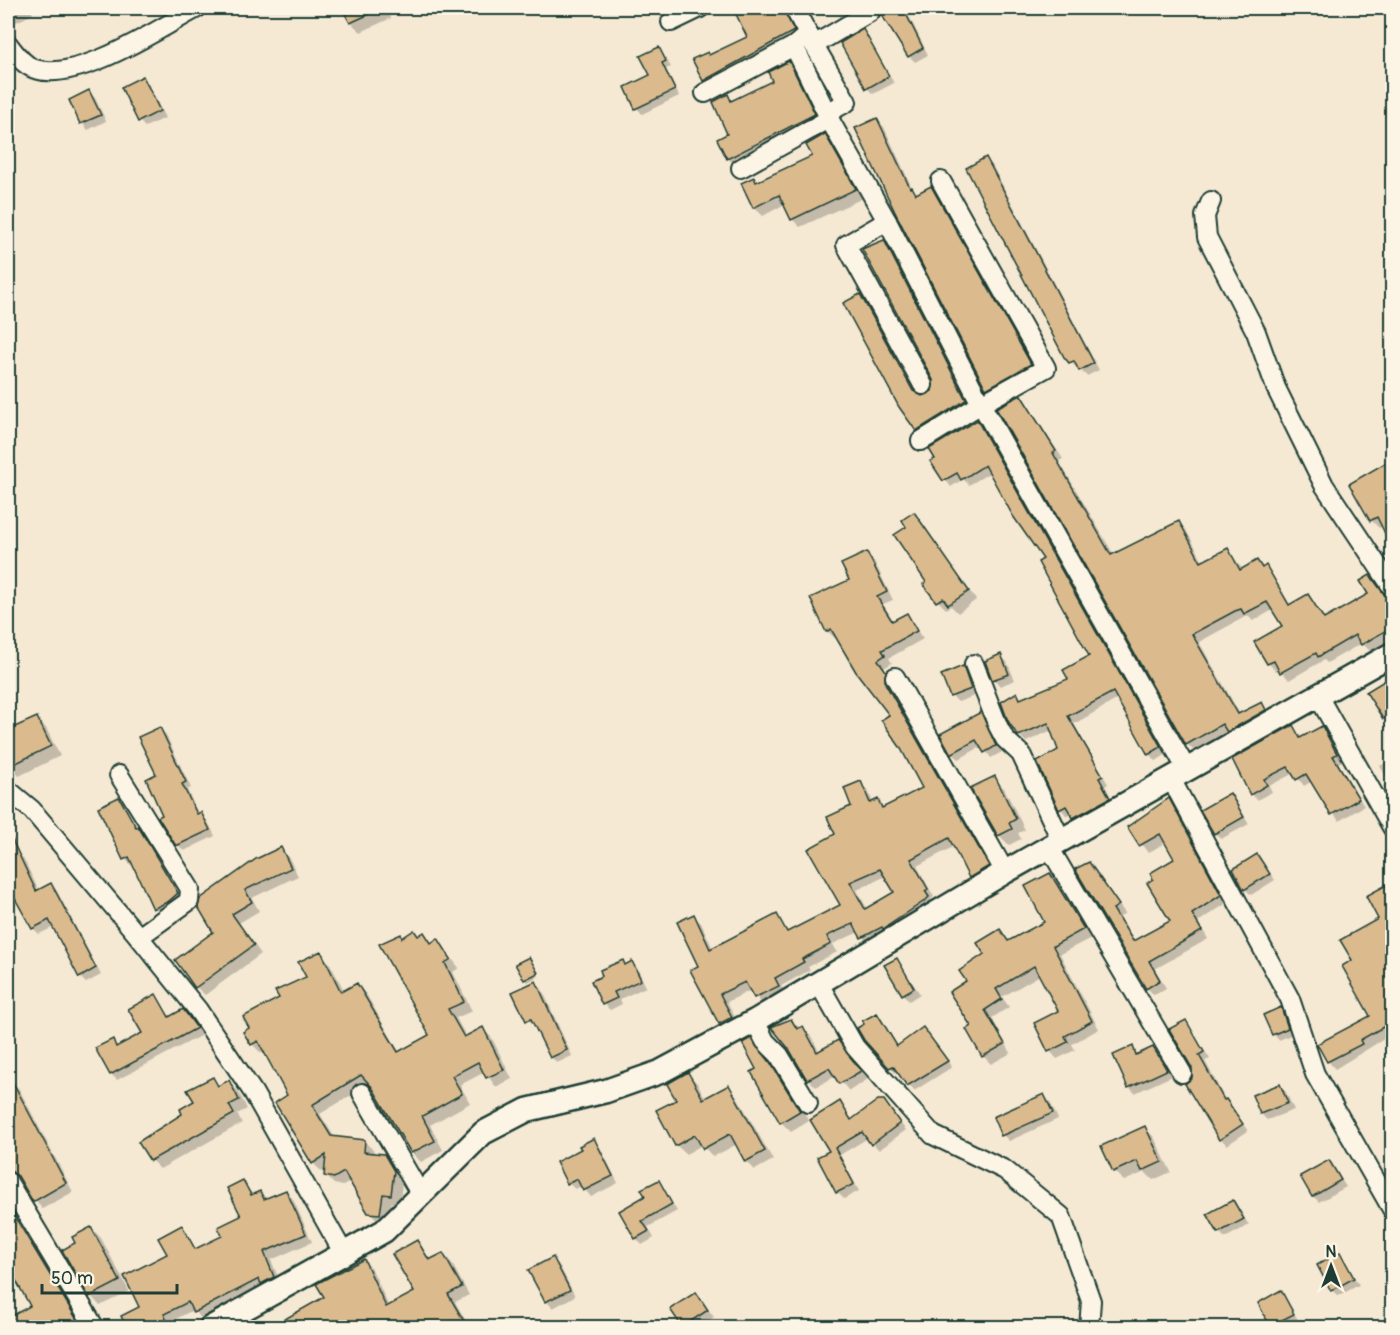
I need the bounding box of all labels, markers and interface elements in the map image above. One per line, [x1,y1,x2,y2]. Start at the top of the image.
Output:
north arrow [1301,1236,1361,1296]
text: N [1326,1242,1337,1262]
scale bar [42,1257,177,1295]
text: 50 m [51,1267,93,1290]

